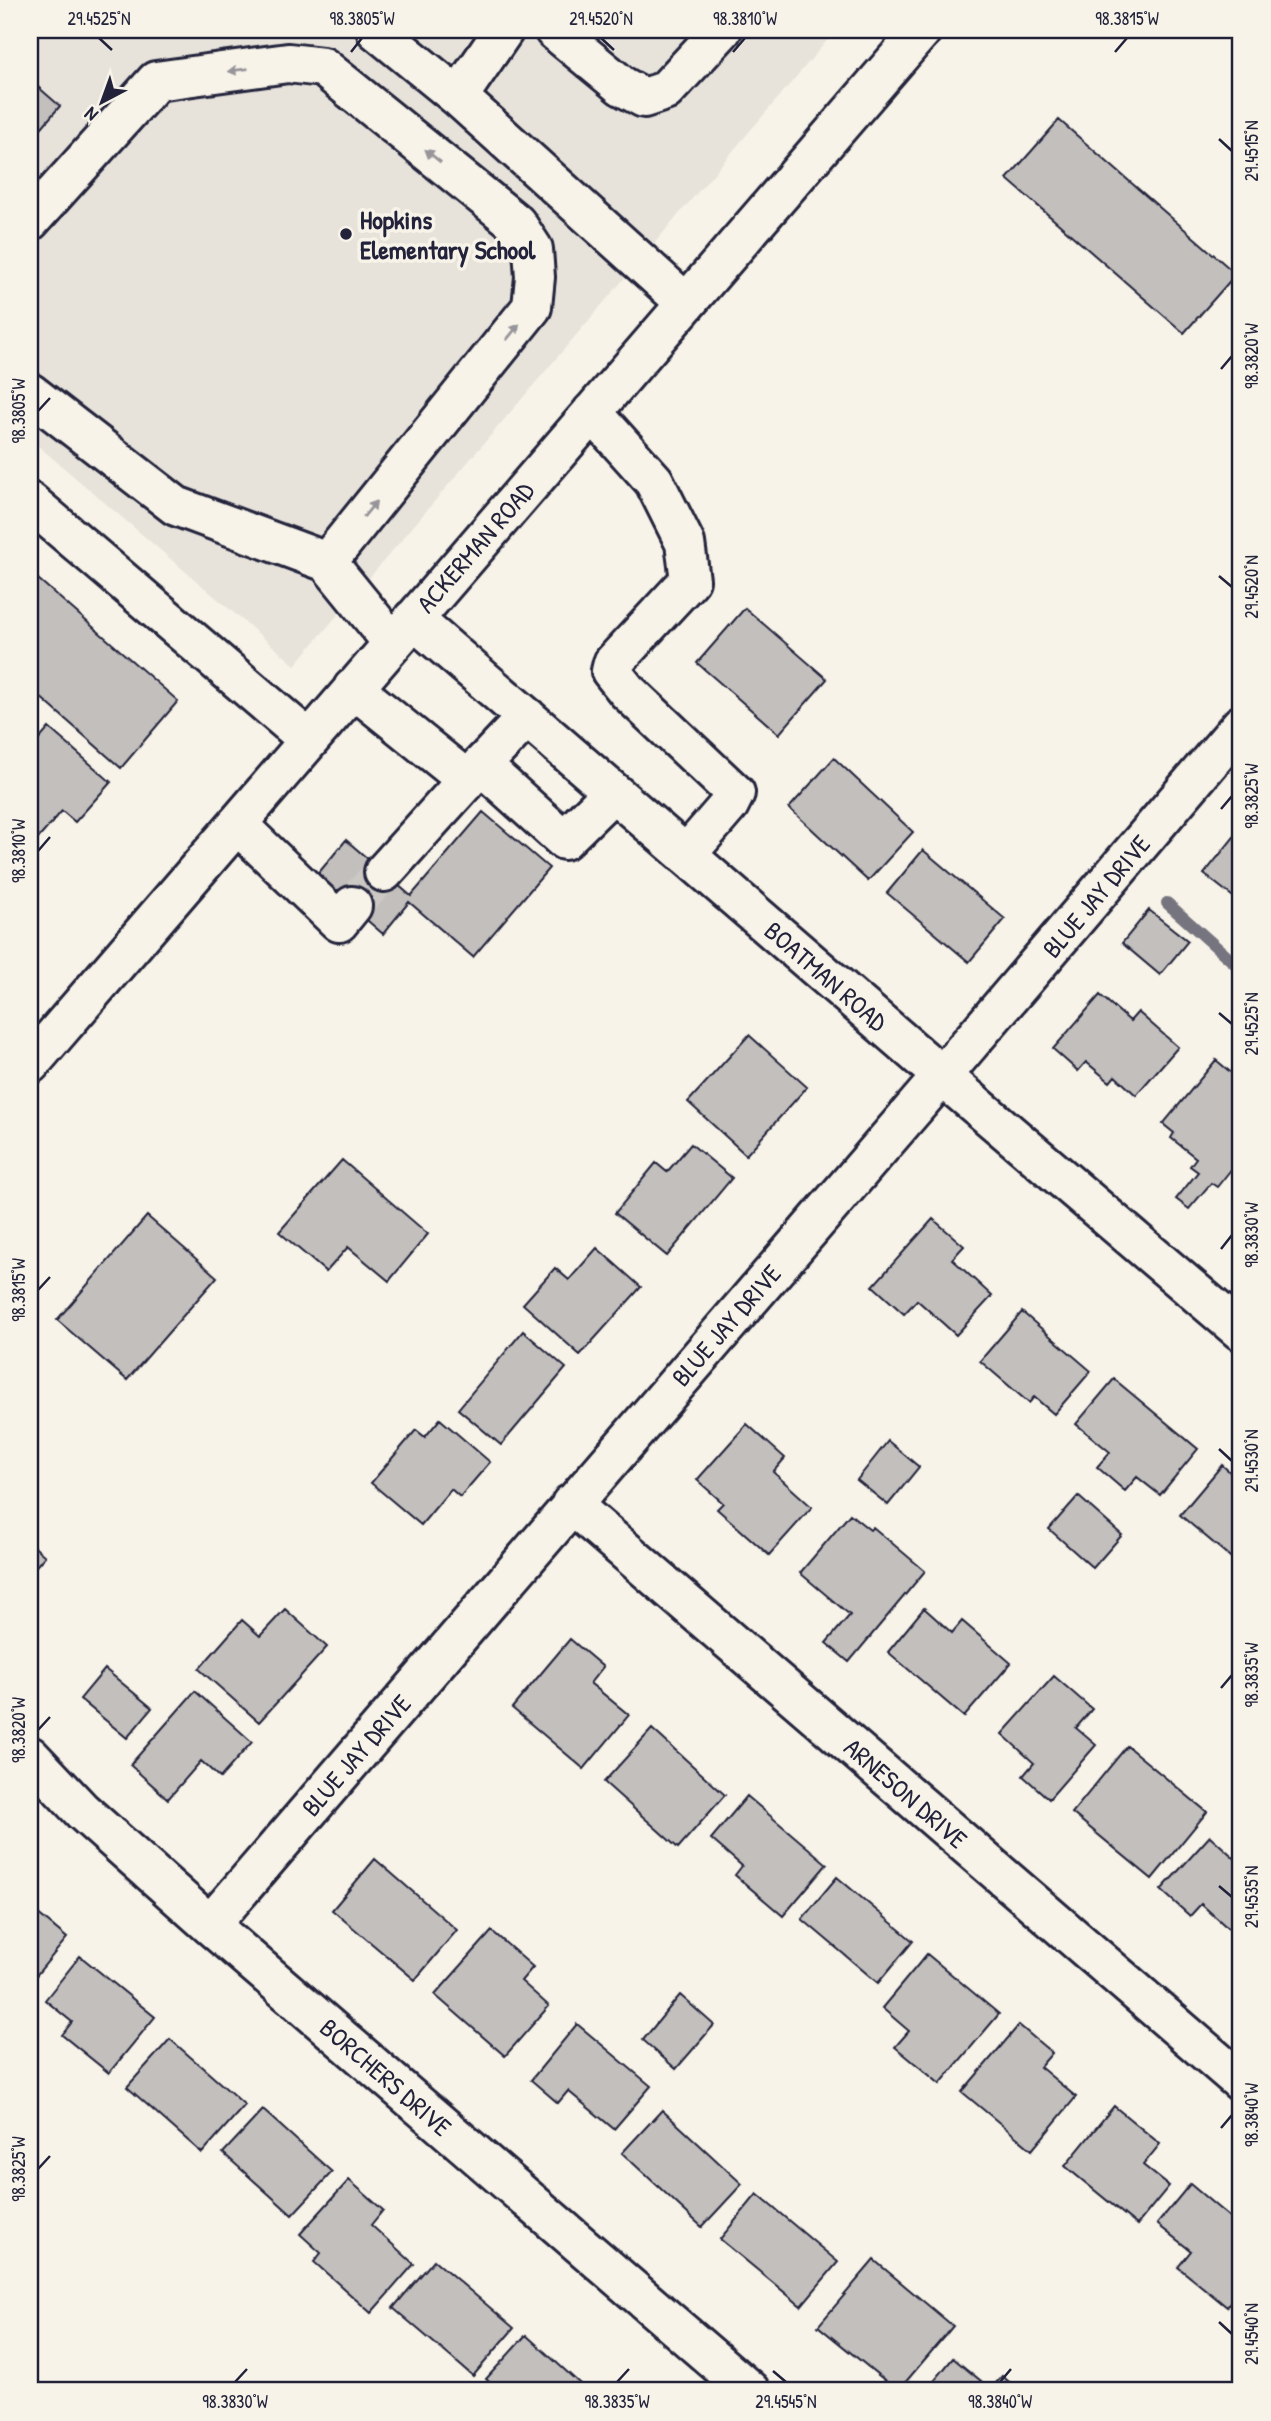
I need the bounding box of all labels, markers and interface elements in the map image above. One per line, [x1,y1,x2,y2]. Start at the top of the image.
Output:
text: 29.4525°N [67,6,131,31]
text: 98.3805°W [329,6,395,31]
text: 29.4520°N [569,6,633,31]
text: 98.3810°W [713,6,777,31]
text: 98.3815°W [1095,6,1159,31]
one-way arrow [226,65,248,76]
north arrow [66,66,136,136]
text: N [79,102,103,128]
text: 29.4515°N [1239,120,1264,182]
one-way arrow [424,148,442,163]
place label: Hopkins Elementary School [360,202,537,268]
marker: Hopkins Elementary School [338,226,354,242]
one-way arrow [505,323,520,341]
text: 98.3820°W [1239,323,1264,389]
text: 98.3805°W [6,378,31,444]
street label: ACKERMAN ROAD [408,473,542,620]
one-way arrow [362,500,377,517]
text: 29.4520°N [1239,555,1264,619]
text: 98.3825°W [1239,763,1264,829]
text: 98.3810°W [6,819,31,883]
street label: BLUE JAY DRIVE [1034,827,1158,965]
street label: BOATMAN ROAD [757,913,895,1039]
text: 29.4525°N [1239,992,1264,1056]
text: 98.3830°W [1239,1202,1264,1268]
street label: BLUE JAY DRIVE [663,1256,789,1393]
text: 98.3815°W [6,1258,31,1322]
text: 29.4530°N [1239,1429,1264,1493]
text: 98.3835°W [1239,1642,1264,1708]
street label: BLUE JAY DRIVE [293,1686,419,1823]
text: 98.3820°W [6,1697,31,1763]
street label: ARNESON DRIVE [837,1730,975,1857]
text: 29.4535°N [1239,1866,1264,1928]
street label: BORCHERS DRIVE [313,2010,460,2144]
text: 98.3840°W [1239,2083,1264,2147]
text: 98.3825°W [6,2136,31,2202]
text: 29.4540°N [1239,2303,1264,2365]
text: 98.3830°W [202,2389,268,2414]
text: 98.3835°W [584,2389,650,2414]
text: 29.4545°N [755,2389,817,2414]
text: 98.3840°W [968,2389,1032,2414]

